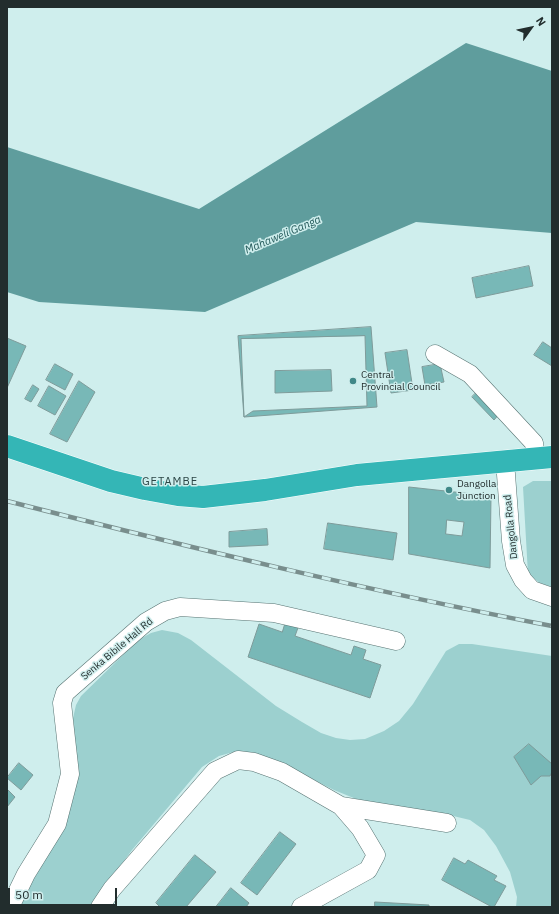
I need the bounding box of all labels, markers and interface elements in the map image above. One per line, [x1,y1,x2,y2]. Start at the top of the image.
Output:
north arrow [511,8,551,48]
text: N [533,14,549,29]
water label: Mahaweli Ganga [243,213,323,257]
place label: Central Provincial Council [361,369,441,392]
marker: Central Provincial Council [348,376,358,386]
district label: GETAMBE [142,475,198,489]
place label: Dangolla Junction [457,478,496,502]
marker: Dangolla Junction [444,485,454,495]
street label: Dangolla Road [502,494,520,560]
street label: Senka Bibile Hall Rd [79,615,155,683]
scale bar [10,880,119,906]
text: 50 m [15,887,43,902]

